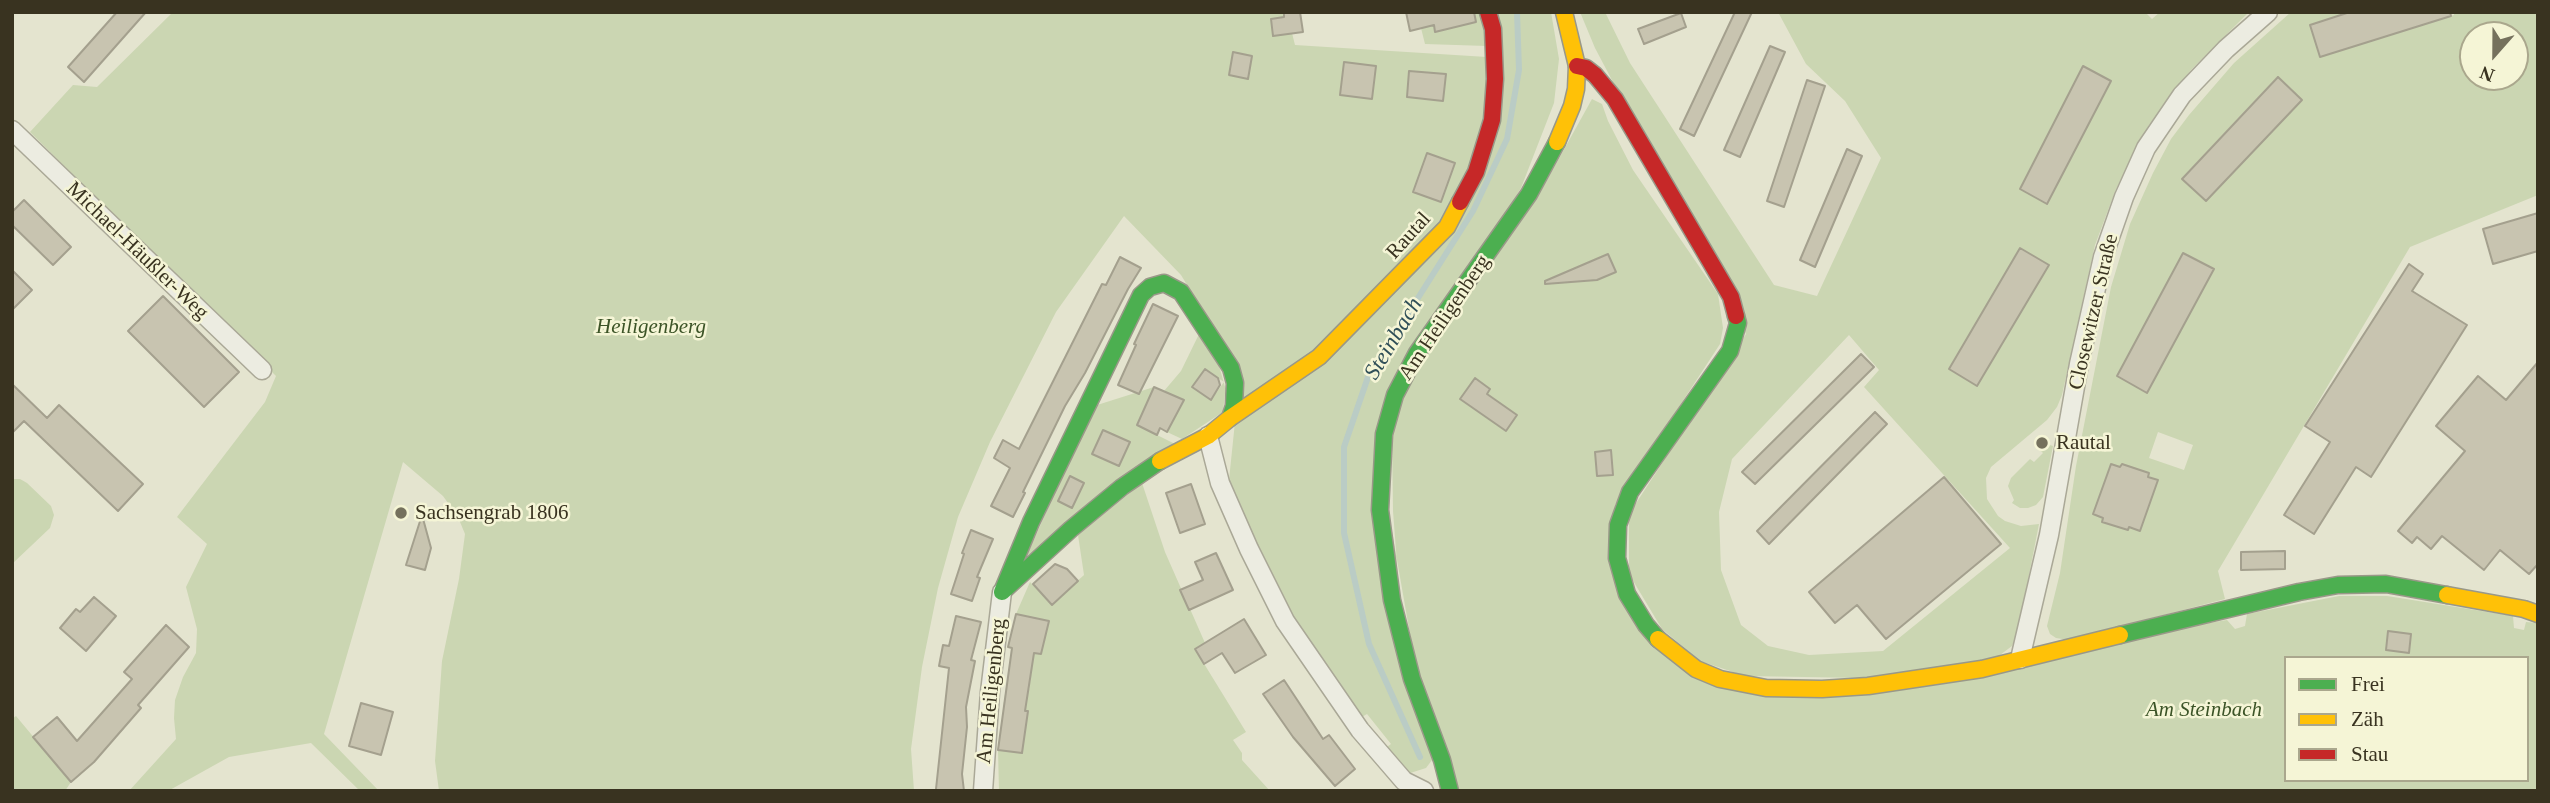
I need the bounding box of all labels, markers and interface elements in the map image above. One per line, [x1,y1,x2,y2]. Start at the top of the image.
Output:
north arrow [2459,21,2529,91]
text: N [2477,62,2497,86]
street label: Michael-Häußler-Weg [61,177,213,325]
street label: Rautal [1381,207,1437,265]
street label: Closewitzer Straße [2064,232,2124,392]
street label: Am Heiligenberg [1394,250,1496,386]
water label: Steinbach [1359,293,1429,385]
park label: Heiligenberg [596,314,706,340]
place label: Rautal [2056,430,2111,456]
marker: Rautal [2034,435,2050,451]
place label: Sachsengrab 1806 [415,500,568,526]
marker: Sachsengrab 1806 [393,505,409,521]
street label: Am Heiligenberg [972,617,1012,765]
legend [2284,656,2529,782]
text: Frei [2351,672,2385,696]
park label: Am Steinbach [2146,697,2262,723]
text: Zäh [2351,707,2384,731]
text: Stau [2351,742,2388,766]

